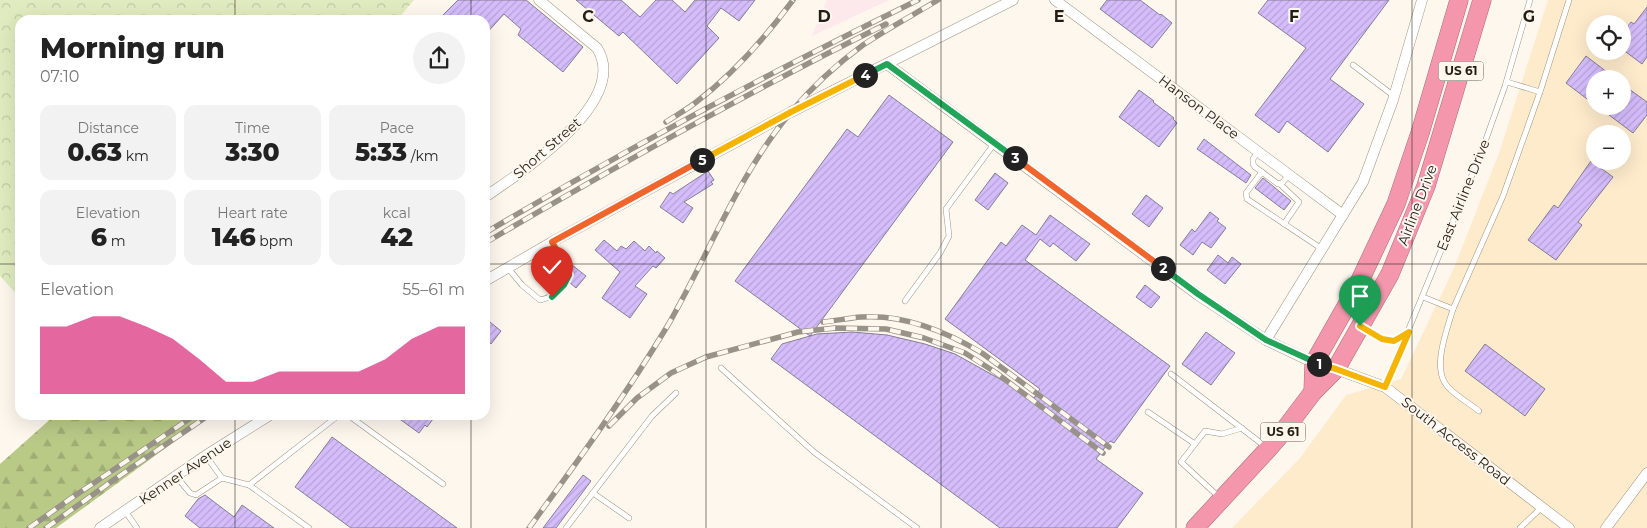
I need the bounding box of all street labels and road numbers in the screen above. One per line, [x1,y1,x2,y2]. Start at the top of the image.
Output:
road number: US 61 [1438,61,1484,80]
street label: Hanson Place [1155,71,1243,143]
street label: Short Street [509,113,585,182]
street label: East Airline Drive [1432,137,1494,253]
street label: Airline Drive [1393,162,1441,248]
street label: South Access Road [1398,393,1514,489]
road number: US 61 [1260,422,1306,442]
street label: Kenner Avenue [135,433,235,509]

